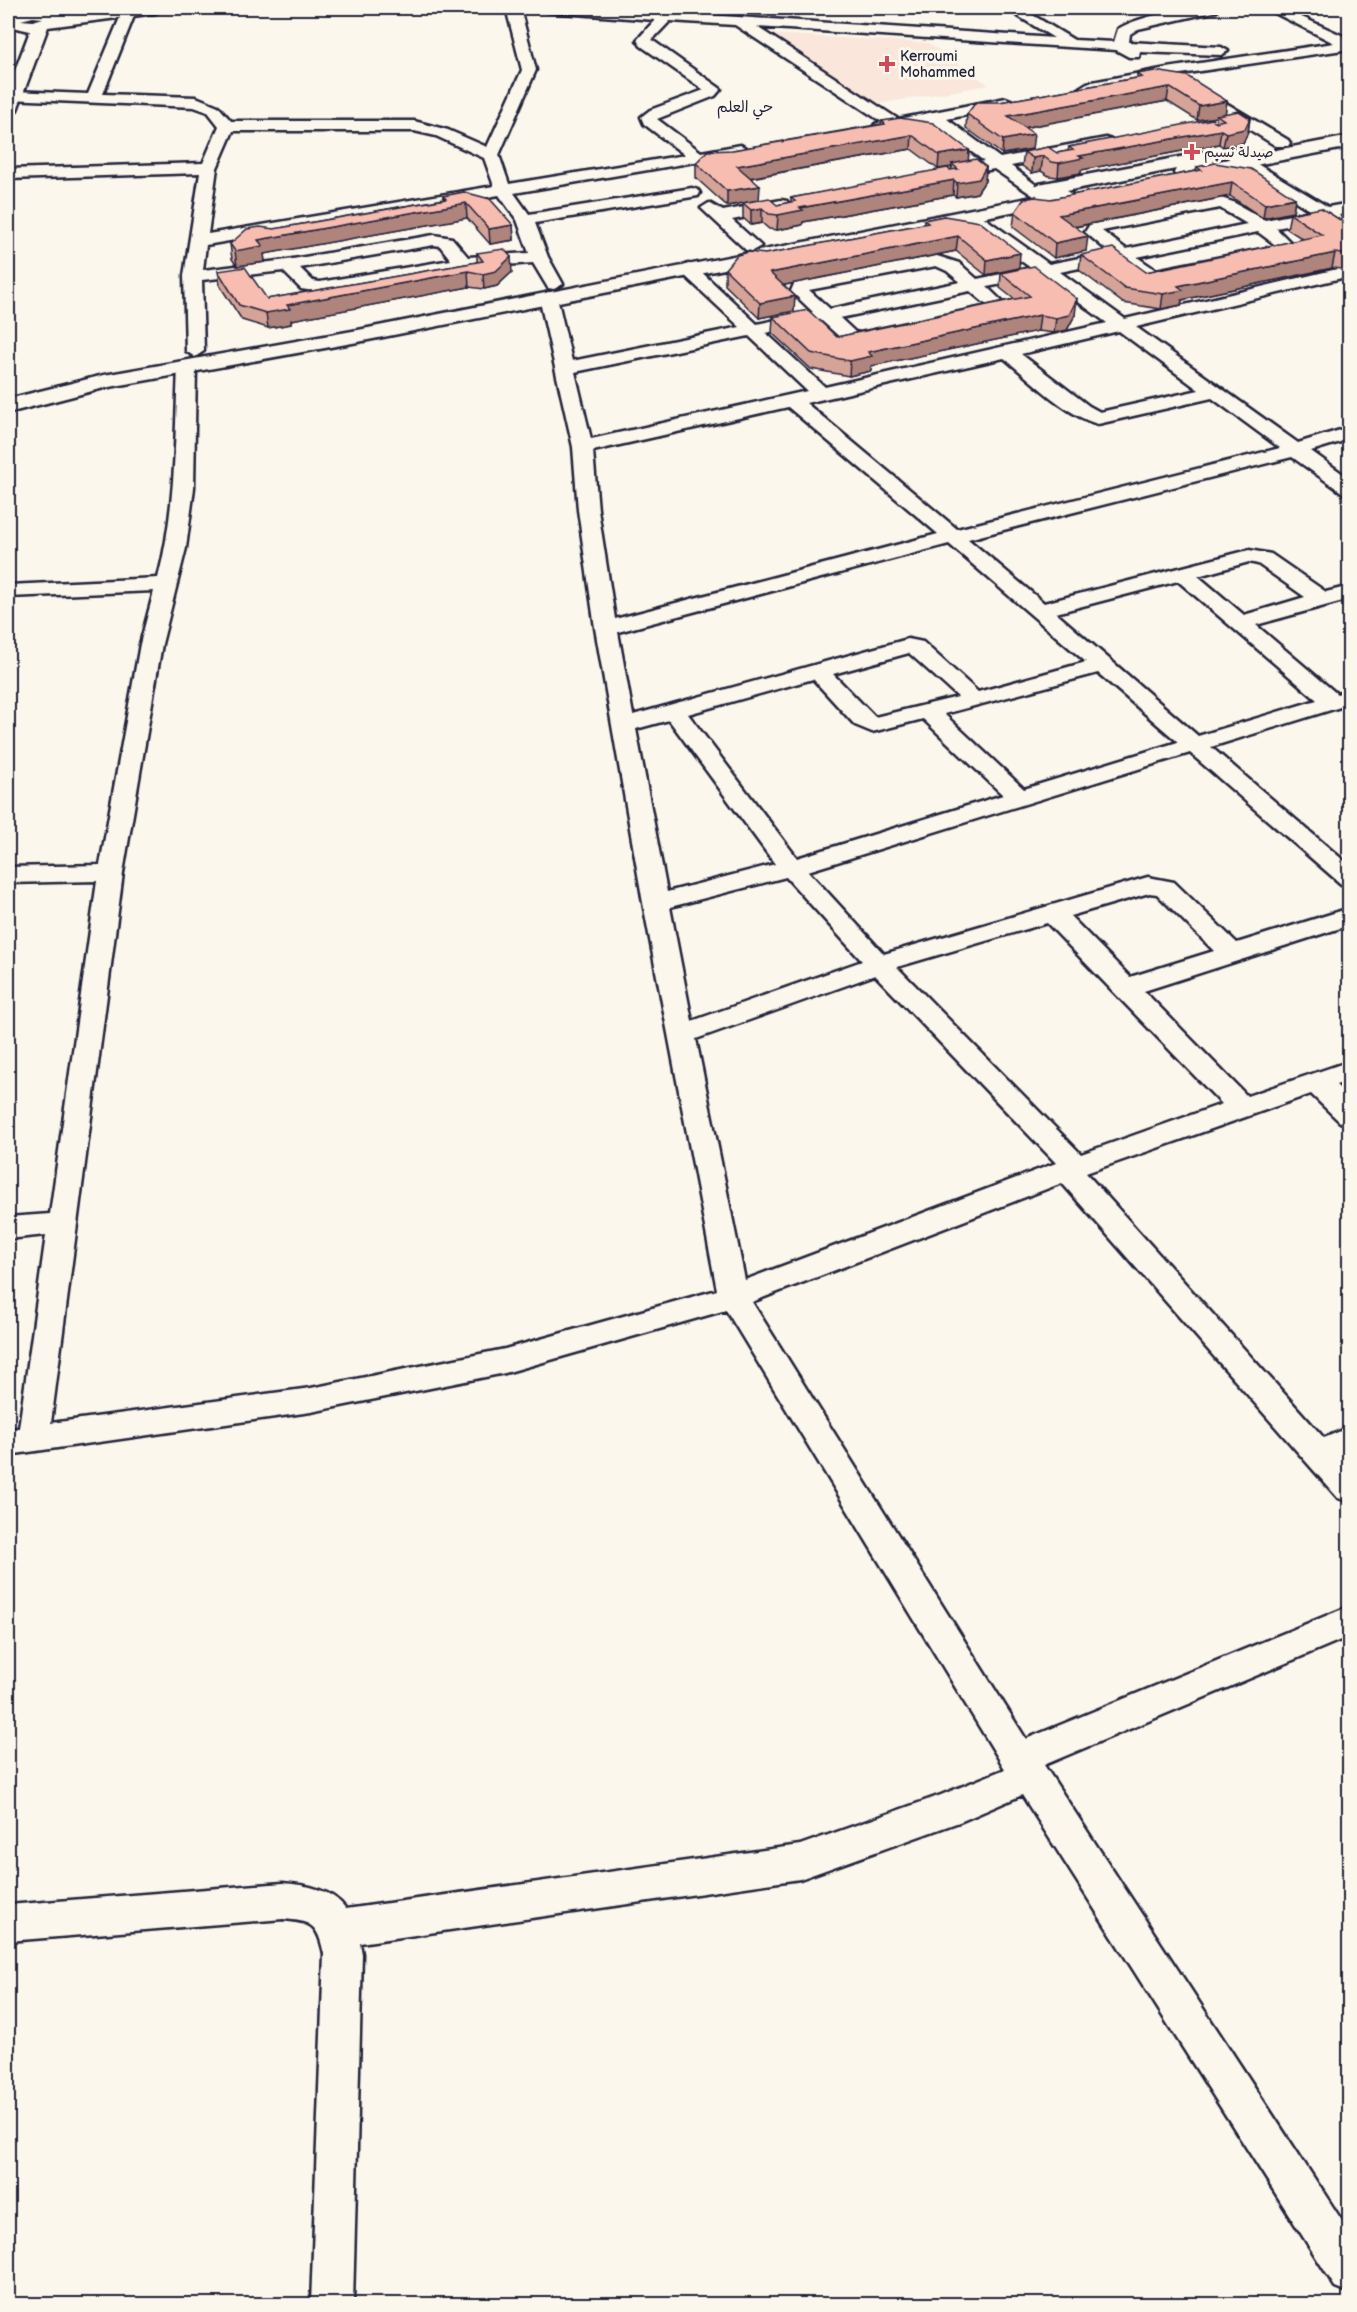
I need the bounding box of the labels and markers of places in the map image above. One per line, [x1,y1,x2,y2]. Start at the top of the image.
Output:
place label: Kerroumi Mohammed [900,48,975,81]
marker: Kerroumi Mohammed [878,55,896,73]
place label: صيدلة نسيم [1204,144,1273,163]
marker: صيدلة نسيم [1185,145,1199,159]

